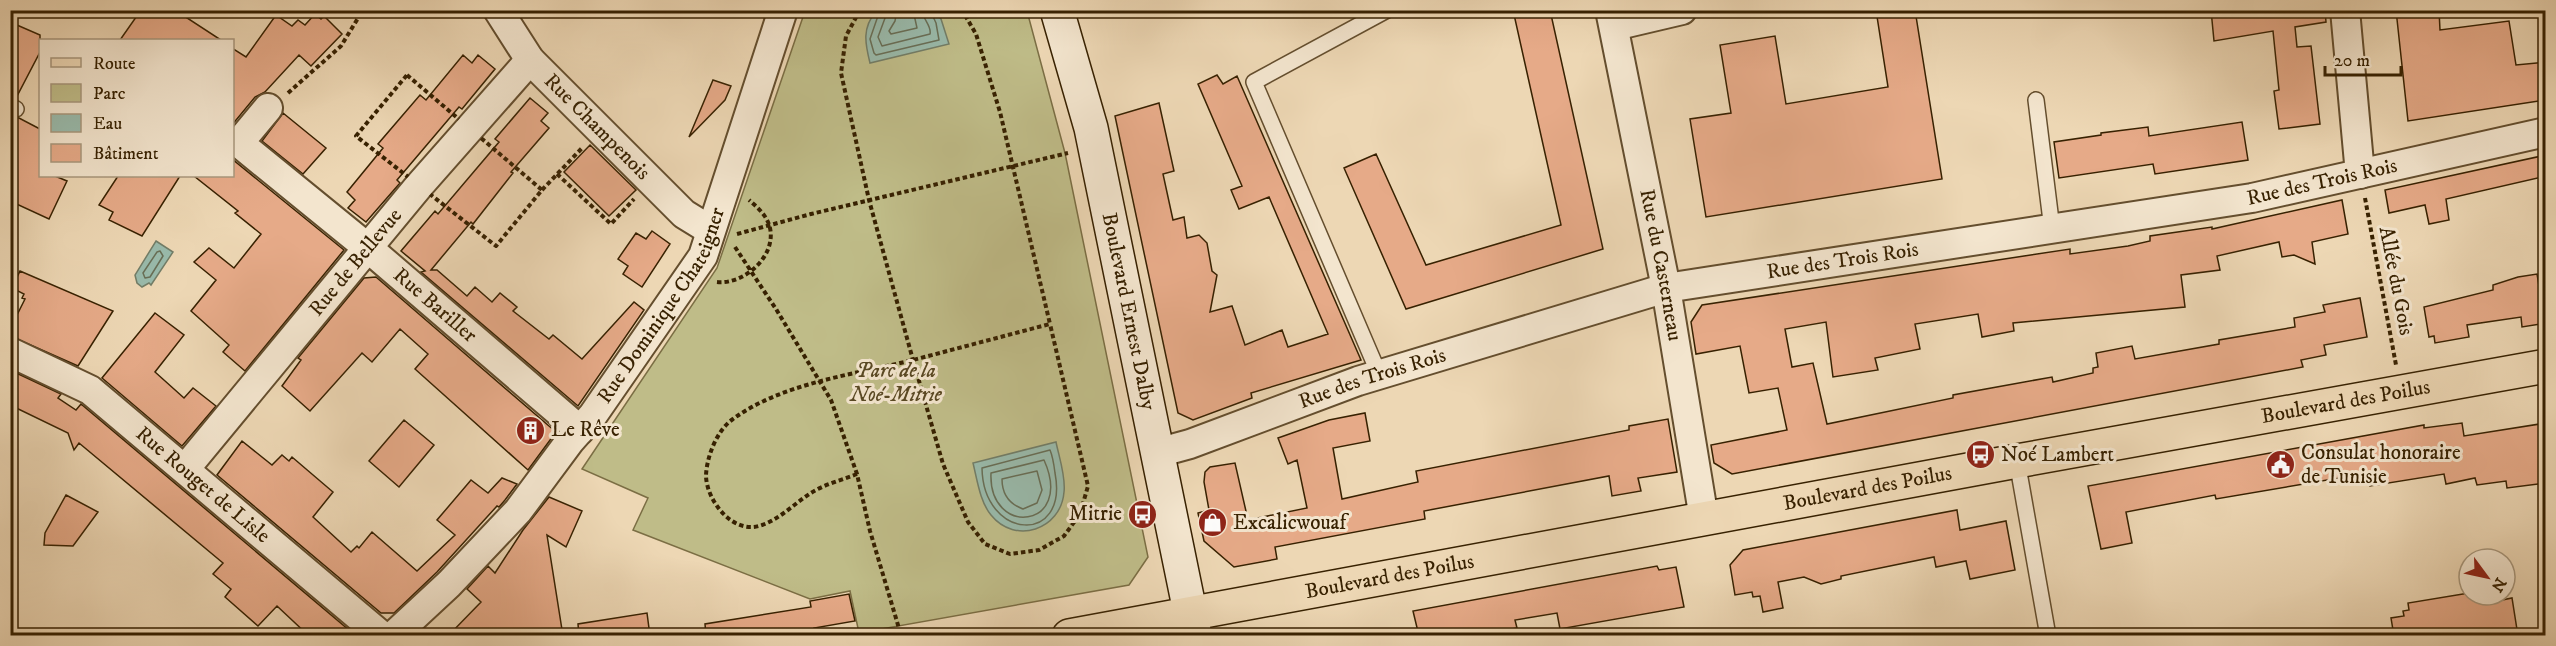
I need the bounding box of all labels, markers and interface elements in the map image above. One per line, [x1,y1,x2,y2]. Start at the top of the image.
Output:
legend [39,39,234,177]
scale bar [2325,39,2402,77]
text: 20 m [2334,50,2370,72]
text: Route [93,53,136,75]
street label: Rue Champenois [538,68,656,186]
text: Parc [93,83,126,105]
text: Eau [93,113,122,135]
text: Bâtiment [93,143,159,165]
street label: Rue des Trois Rois [2244,153,2400,212]
street label: Rue du Casterneau [1633,187,1688,343]
street label: Rue de Bellevue [304,203,408,322]
street label: Rue Dominique Chateigner [592,204,731,409]
street label: Boulevard Ernest Dalby [1096,210,1162,413]
street label: Allée du Gois [2373,224,2419,338]
street label: Rue des Trois Rois [1765,236,1920,285]
street label: Rue Bariller [388,262,482,349]
street label: Rue des Trois Rois [1295,342,1449,415]
park label: Parc de la Noé-Mitrie [849,358,943,408]
street label: Boulevard des Poilus [2259,374,2432,430]
building icon: Le Rêve [514,414,546,446]
place label: Le Rêve [551,417,620,443]
street label: Rue Rouget de Lisle [130,421,276,549]
bus stop icon: Noé Lambert [1964,439,1996,471]
place label: Consulat honoraire de Tunisie [2301,440,2461,490]
place label: Noé Lambert [2001,442,2114,468]
public building icon: Consulat honoraire de Tunisie [2264,449,2296,481]
street label: Boulevard des Poilus [1781,460,1954,517]
bus stop icon: Mitrie [1127,498,1159,530]
place label: Mitrie [1069,501,1122,527]
shop icon: Excalicwouaf [1196,507,1228,539]
place label: Excalicwouaf [1233,510,1349,536]
north arrow [2457,547,2517,607]
street label: Boulevard des Poilus [1303,549,1476,605]
text: N [2487,574,2511,596]

